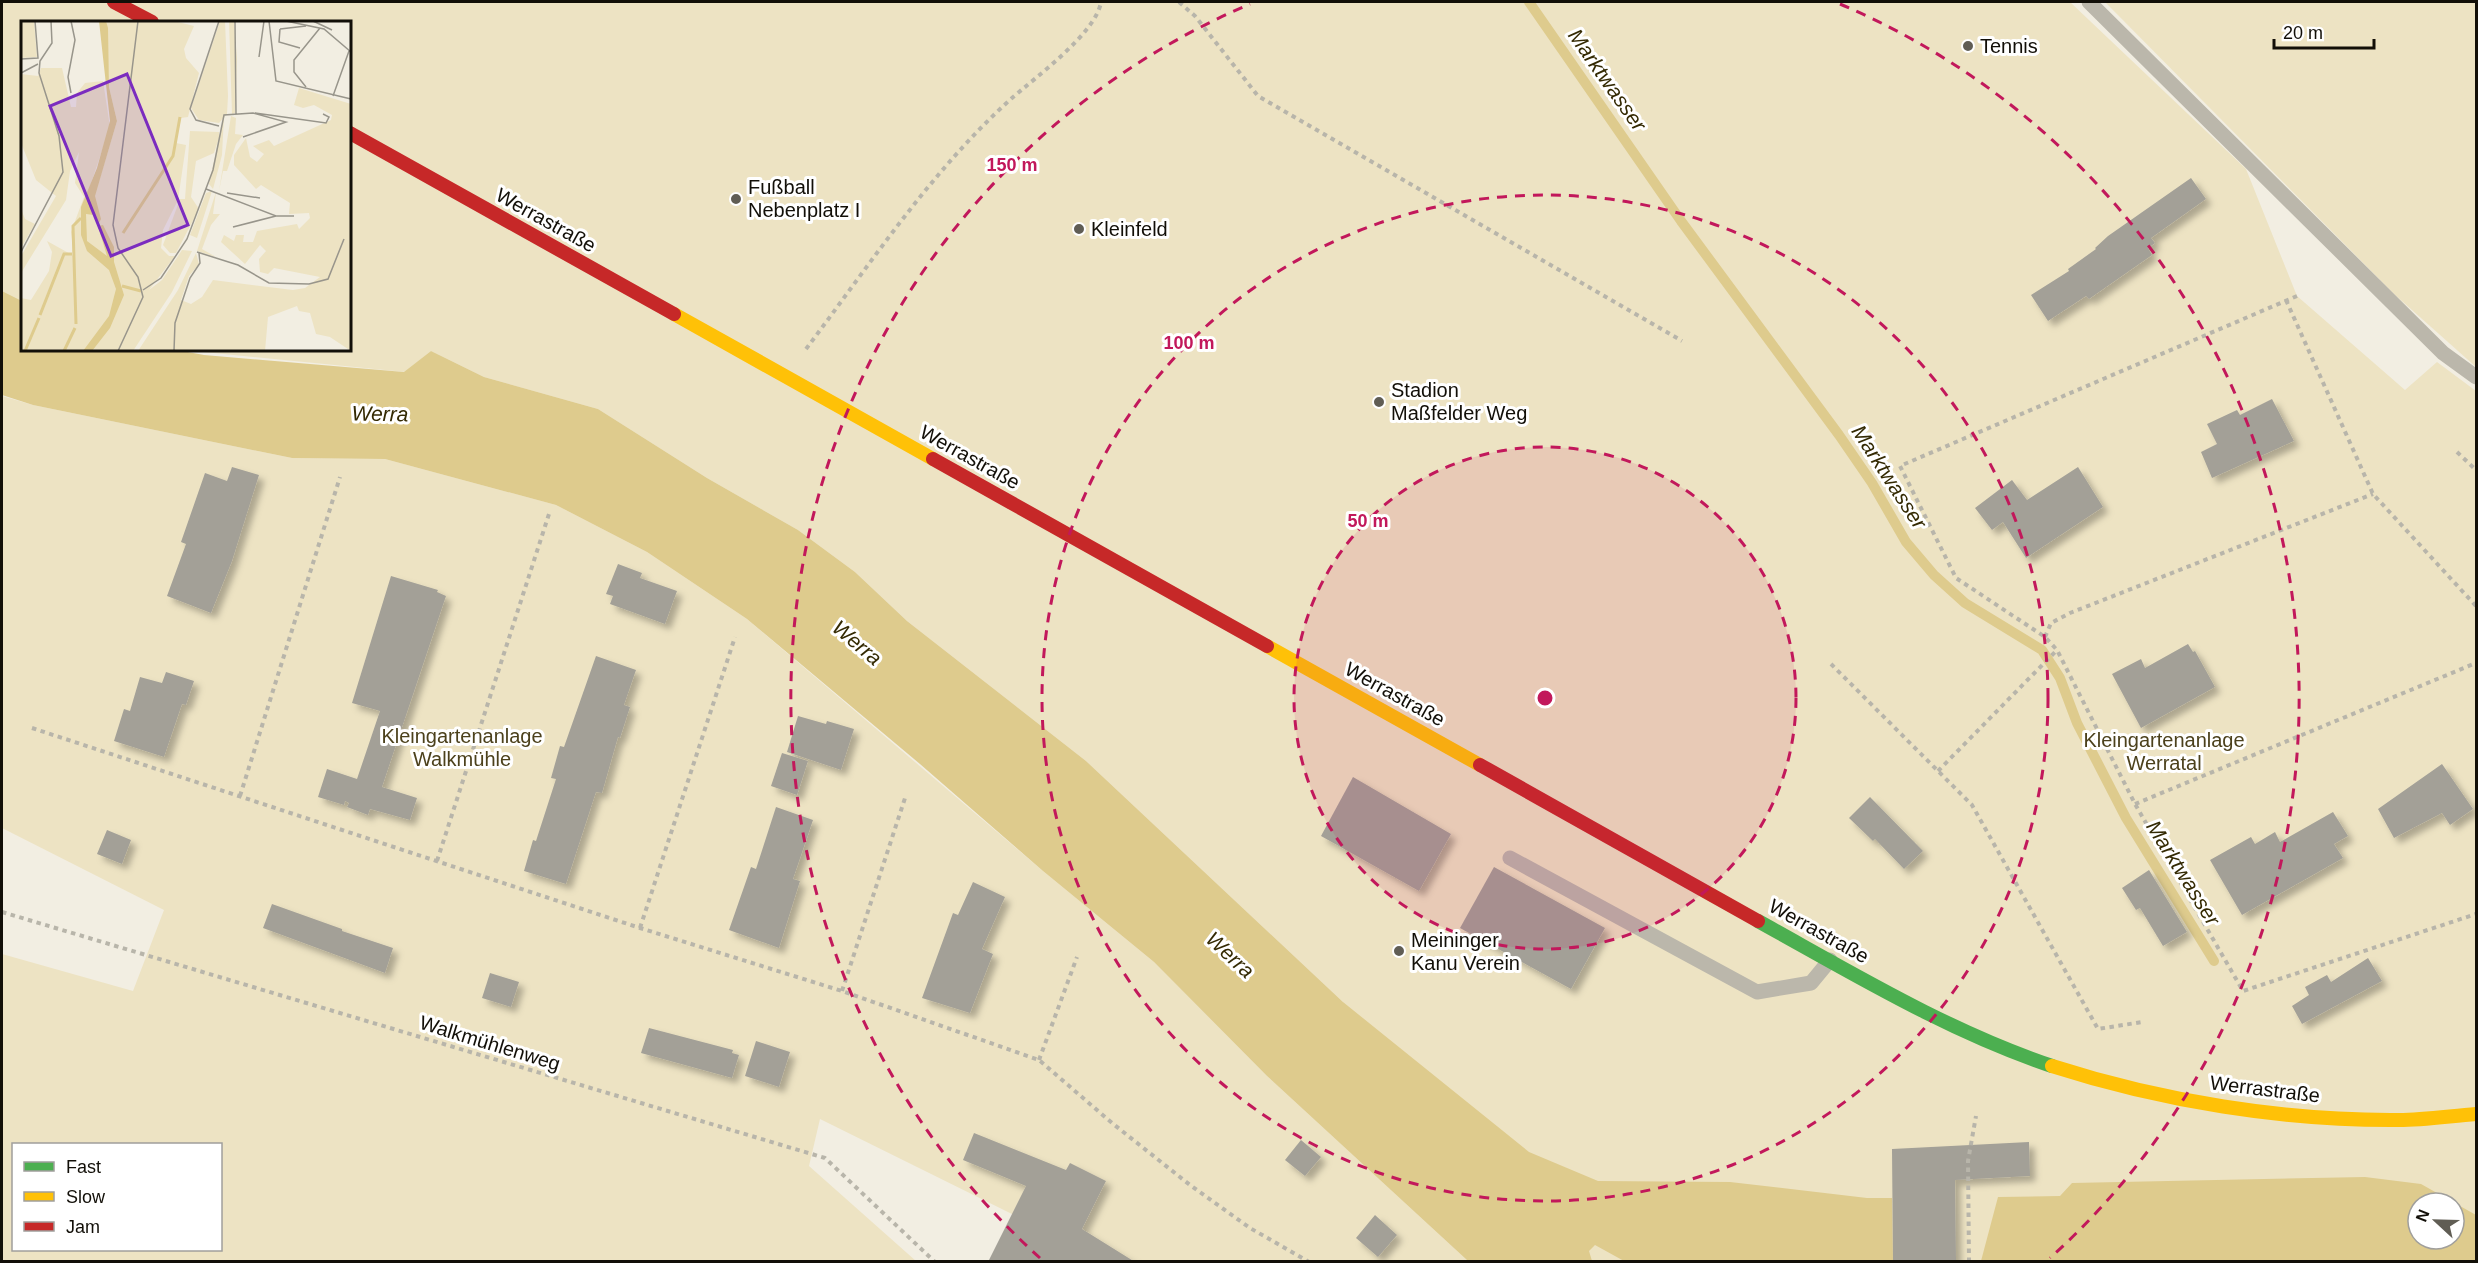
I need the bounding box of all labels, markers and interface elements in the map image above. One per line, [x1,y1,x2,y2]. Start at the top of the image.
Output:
scale bar [2274,12,2374,50]
inset map [21,21,351,351]
text: 20 m [2283,23,2323,43]
water label: Marktwasser [1564,24,1652,136]
place label: Tennis [1980,35,2038,57]
marker: Tennis [1961,39,1975,53]
text: 150 m [986,155,1038,175]
place label: Fußball Nebenplatz I [748,176,860,221]
street label: Werrastraße [492,184,600,256]
marker: Fußball Nebenplatz I [729,192,743,206]
place label: Kleinfeld [1091,218,1168,240]
marker: Kleinfeld [1072,222,1086,236]
text: 100 m [1163,333,1215,353]
place label: Stadion Maßfelder Weg [1391,379,1527,424]
marker: Stadion Maßfelder Weg [1372,395,1386,409]
water label: Werra [351,402,409,425]
street label: Werrastraße [916,421,1024,493]
water label: Marktwasser [1847,421,1932,534]
text: 50 m [1347,511,1389,531]
water label: Werra [828,616,886,670]
street label: Werrastraße [1341,658,1449,730]
centre of rings [1535,688,1555,708]
park label: Kleingartenanlage Walkmühle [381,725,543,770]
park label: Kleingartenanlage Werratal [2083,729,2245,774]
water label: Marktwasser [2142,816,2225,930]
street label: Werrastraße [1765,895,1873,967]
water label: Werra [1202,927,1259,982]
place label: Meininger Kanu Verein [1411,929,1520,974]
marker: Meininger Kanu Verein [1392,944,1406,958]
street label: Walkmühlenweg [417,1011,563,1075]
street label: Werrastraße [2209,1071,2321,1107]
legend [12,1143,222,1251]
text: Fast [66,1157,101,1177]
text: Slow [66,1187,106,1207]
north arrow [2406,1191,2466,1251]
text: N [2413,1207,2433,1224]
text: Jam [66,1217,100,1237]

